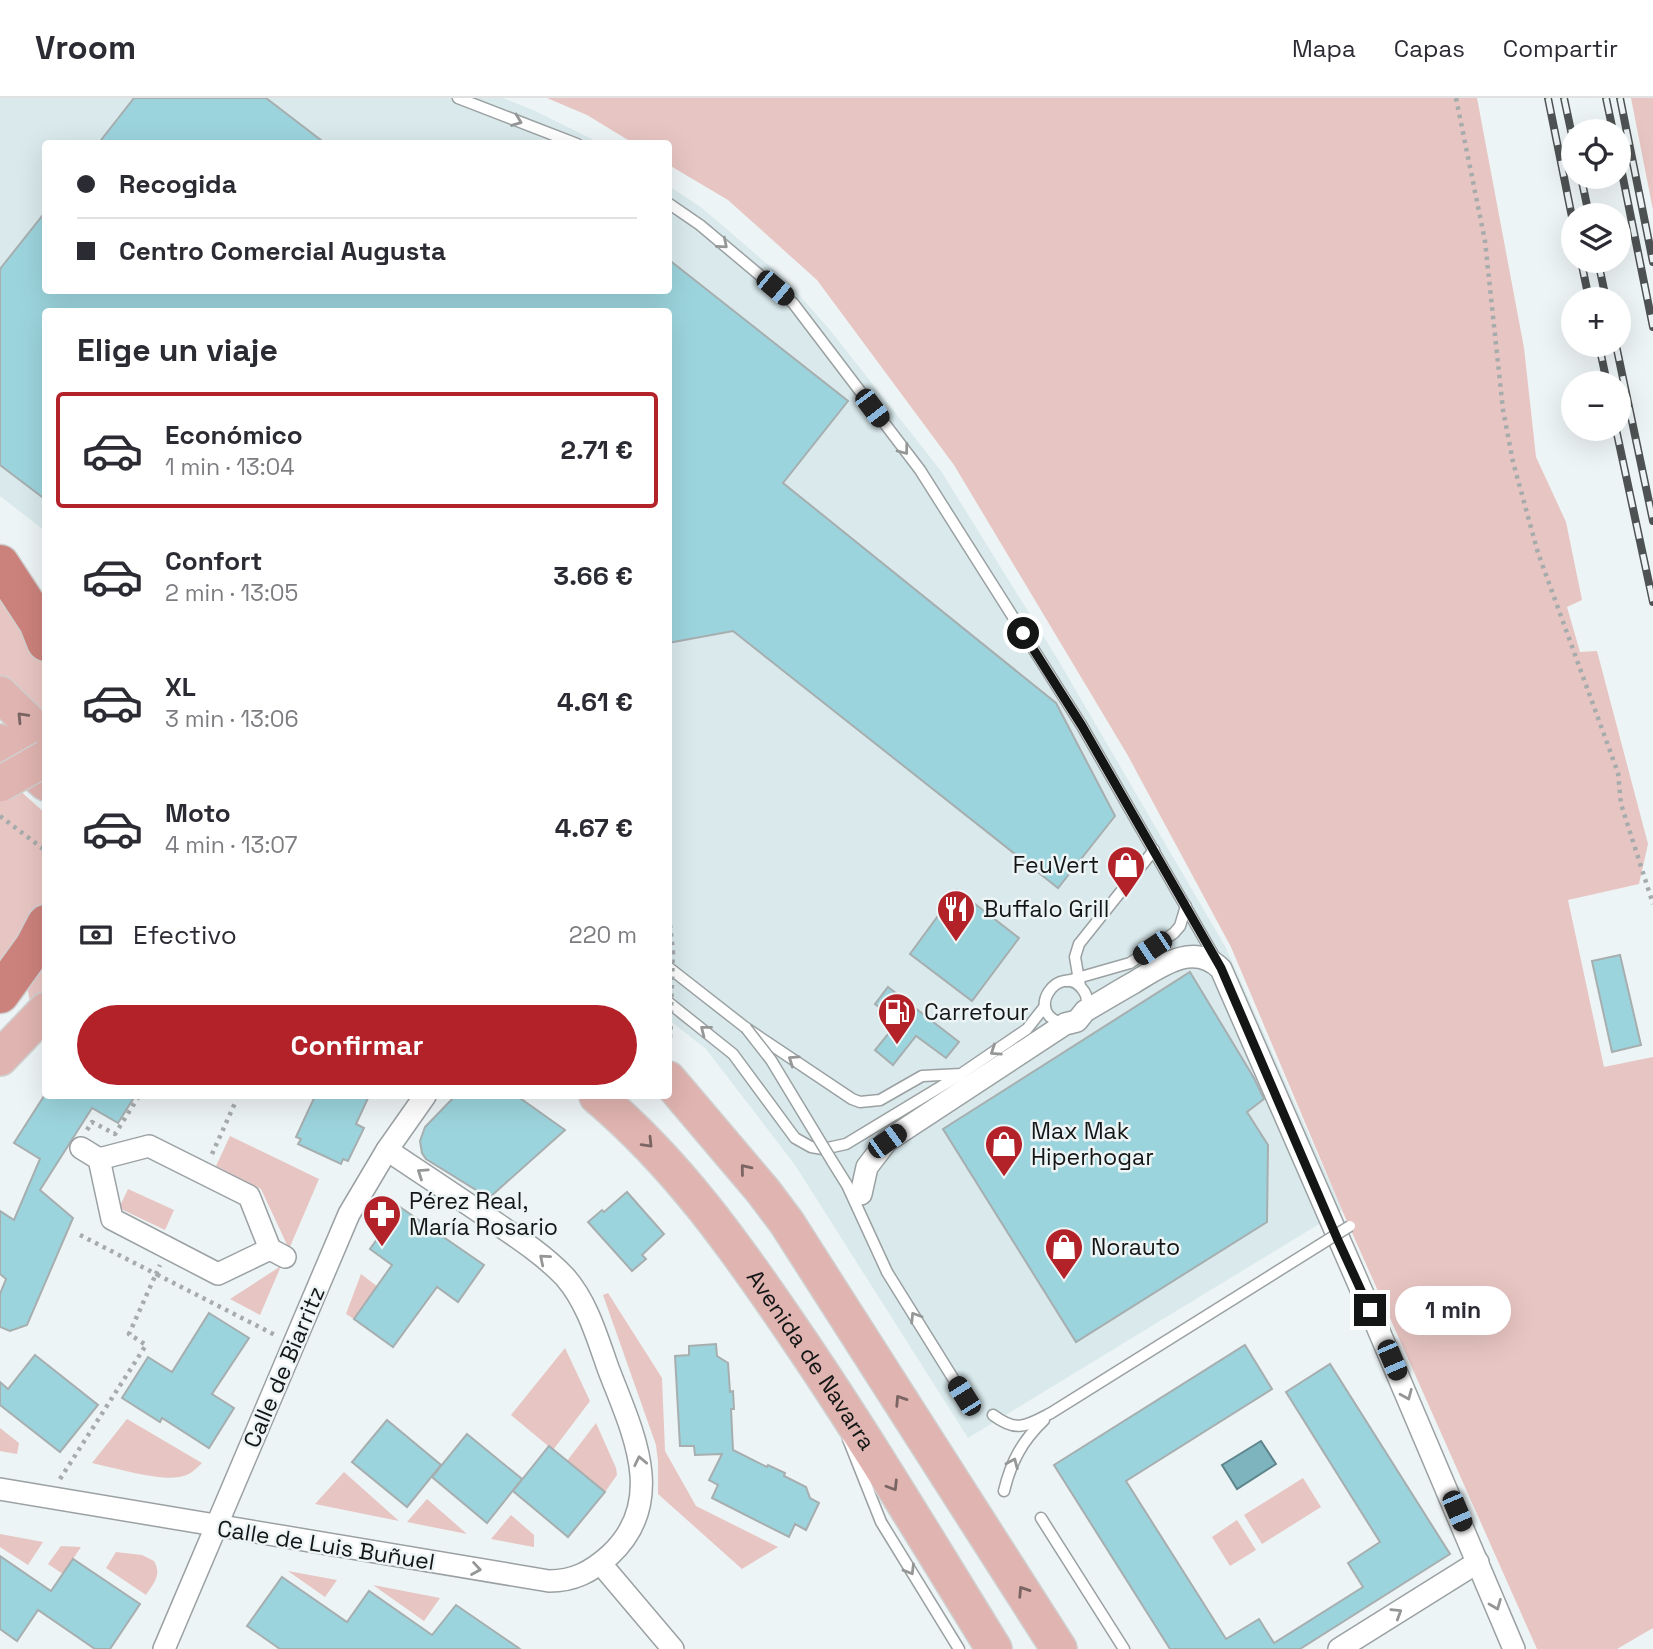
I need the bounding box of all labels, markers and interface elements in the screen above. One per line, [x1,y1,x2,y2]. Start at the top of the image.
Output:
text: Vroom [35,27,136,69]
text: Mapa [1292,33,1356,64]
text: Capas [1394,33,1465,64]
text: Compartir [1503,33,1618,64]
one-way arrow [511,112,523,126]
map controls [1561,119,1631,441]
button: locate [1561,119,1631,189]
text: Recogida [119,167,237,201]
button: layers [1561,203,1631,273]
text: Centro Comercial Augusta [119,234,446,268]
one-way arrow [714,236,727,248]
car [753,266,798,310]
button: + [1561,287,1631,357]
text: Elige un viaje [77,330,278,370]
button: − [1561,371,1631,441]
car [851,385,894,431]
text: Económico [165,418,303,452]
icon: car [81,419,144,482]
text: 2.71 € [561,433,633,467]
one-way arrow [896,443,909,455]
text: 1 min · 13:04 [165,452,295,482]
text: Confort [165,544,262,578]
icon: car [81,545,144,608]
text: 3.66 € [553,559,633,593]
text: 2 min · 13:05 [165,578,298,608]
route start [1007,617,1039,649]
text: XL [165,670,196,704]
icon: car [81,671,144,734]
text: 4.61 € [557,685,633,719]
text: 3 min · 13:06 [165,704,299,734]
one-way arrow [18,712,31,725]
text: Moto [165,796,231,830]
icon: car [81,797,144,860]
text: 4.67 € [555,811,633,845]
text: 4 min · 13:07 [165,830,298,860]
shop icon: FeuVert [1105,844,1147,899]
place label: FeuVert [1013,850,1099,880]
restaurant icon: Buffalo Grill [935,888,977,943]
place label: Buffalo Grill [983,894,1109,924]
icon: cash [77,916,115,954]
text: Efectivo [133,918,237,952]
text: 220 m [569,920,637,950]
car [1129,928,1176,968]
fuel station icon: Carrefour [876,991,918,1046]
place label: Carrefour [924,997,1029,1027]
button: Confirmar [77,1005,637,1085]
one-way arrow [700,1026,712,1039]
one-way arrow [990,1043,1003,1055]
one-way arrow [788,1055,801,1068]
place label: Max Mak Hiperhogar [1031,1116,1154,1172]
car [864,1120,911,1162]
shop icon: Max Mak Hiperhogar [983,1123,1025,1178]
one-way arrow [639,1135,652,1148]
one-way arrow [741,1164,753,1177]
one-way arrow [417,1169,430,1181]
place label: Pérez Real, María Rosario [409,1186,558,1242]
pharmacy icon: Pérez Real, María Rosario [361,1193,403,1248]
shop icon: Norauto [1043,1226,1085,1281]
place label: Norauto [1091,1232,1180,1262]
one-way arrow [540,1255,553,1267]
street label: Avenida de Navarra [740,1263,882,1456]
street label: Calle de Biarritz [236,1282,332,1452]
callout: 1 min [1394,1286,1510,1334]
route end [1354,1294,1386,1326]
text: 1 min [1425,1295,1481,1325]
one-way arrow [910,1312,923,1325]
car [1375,1337,1410,1383]
car [944,1373,985,1419]
one-way arrow [1399,1388,1413,1400]
one-way arrow [896,1394,909,1407]
one-way arrow [633,1455,648,1467]
one-way arrow [1004,1458,1018,1470]
one-way arrow [885,1479,898,1492]
car [1440,1488,1475,1534]
street label: Calle de Luis Buñuel [215,1513,437,1577]
one-way arrow [470,1561,482,1576]
one-way arrow [901,1563,914,1576]
one-way arrow [1018,1586,1031,1599]
one-way arrow [1488,1598,1502,1611]
one-way arrow [1390,1608,1403,1621]

